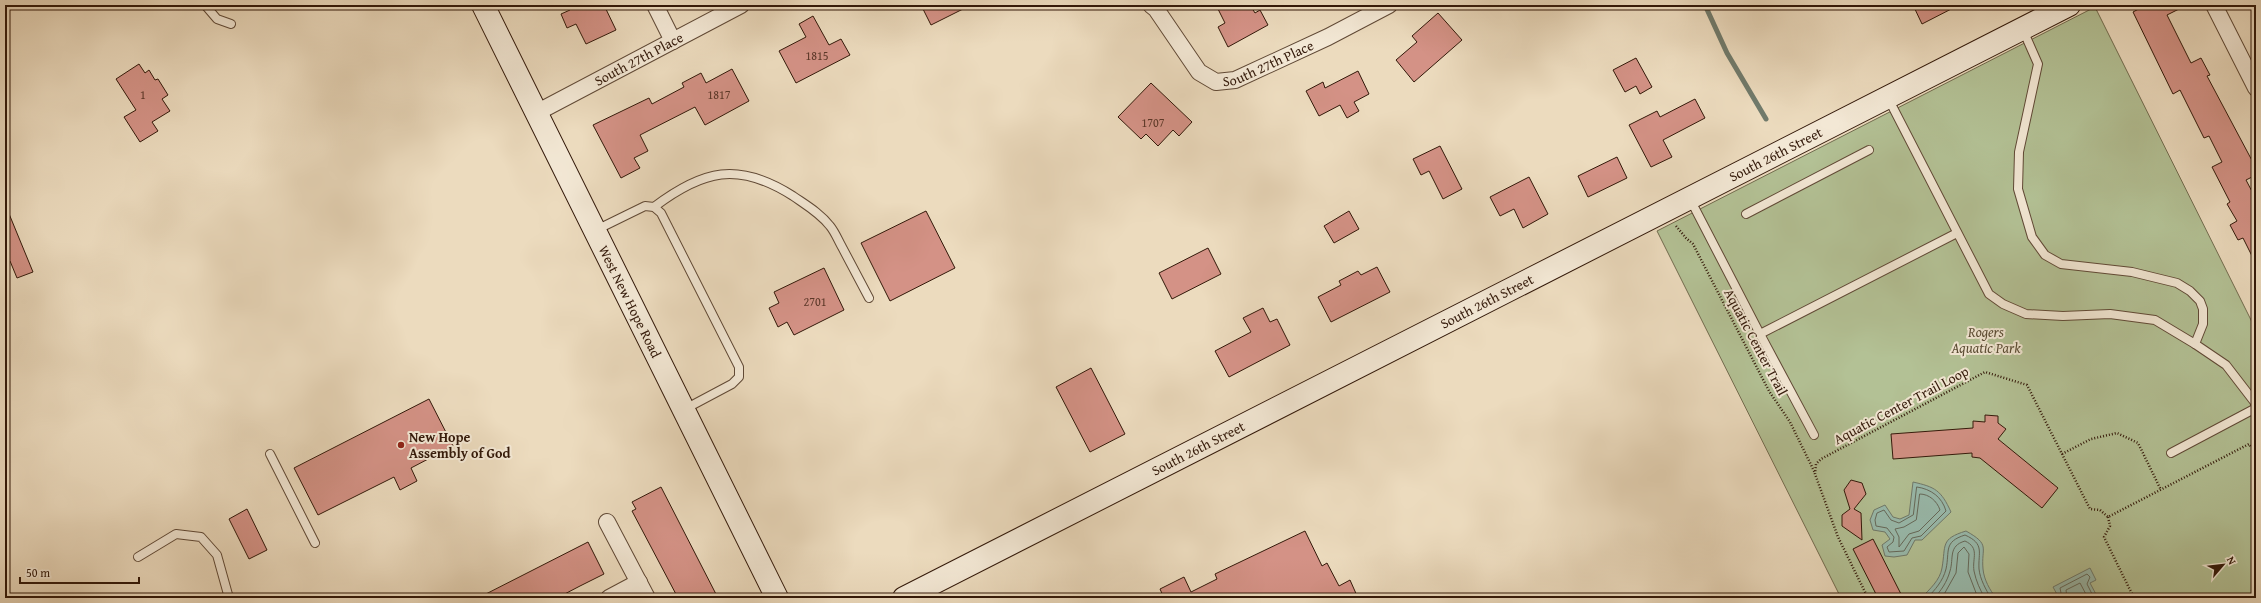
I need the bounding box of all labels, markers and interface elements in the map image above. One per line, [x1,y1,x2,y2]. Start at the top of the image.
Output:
street label: South 27th Place [591,27,687,91]
street label: South 27th Place [1222,35,1317,91]
house number: 1815 [805,47,829,64]
house number: 1 [140,86,146,103]
house number: 1817 [707,86,731,103]
house number: 1707 [1141,114,1165,131]
street label: South 26th Street [1725,122,1826,186]
street label: West New Hope Road [594,242,667,362]
street label: South 26th Street [1437,269,1537,333]
street label: Aquatic Center Trail [1719,285,1793,399]
house number: 2701 [803,293,827,310]
park label: Rogers Aquatic Park [1950,322,2021,358]
street label: Aquatic Center Trail Loop [1830,361,1972,449]
street label: South 26th Street [1148,416,1248,480]
place label: New Hope Assembly of God [409,427,511,463]
marker: New Hope Assembly of God [396,440,406,450]
north arrow [2203,545,2243,585]
text: N [2223,553,2241,568]
scale bar [20,559,139,585]
text: 50 m [26,564,50,581]

